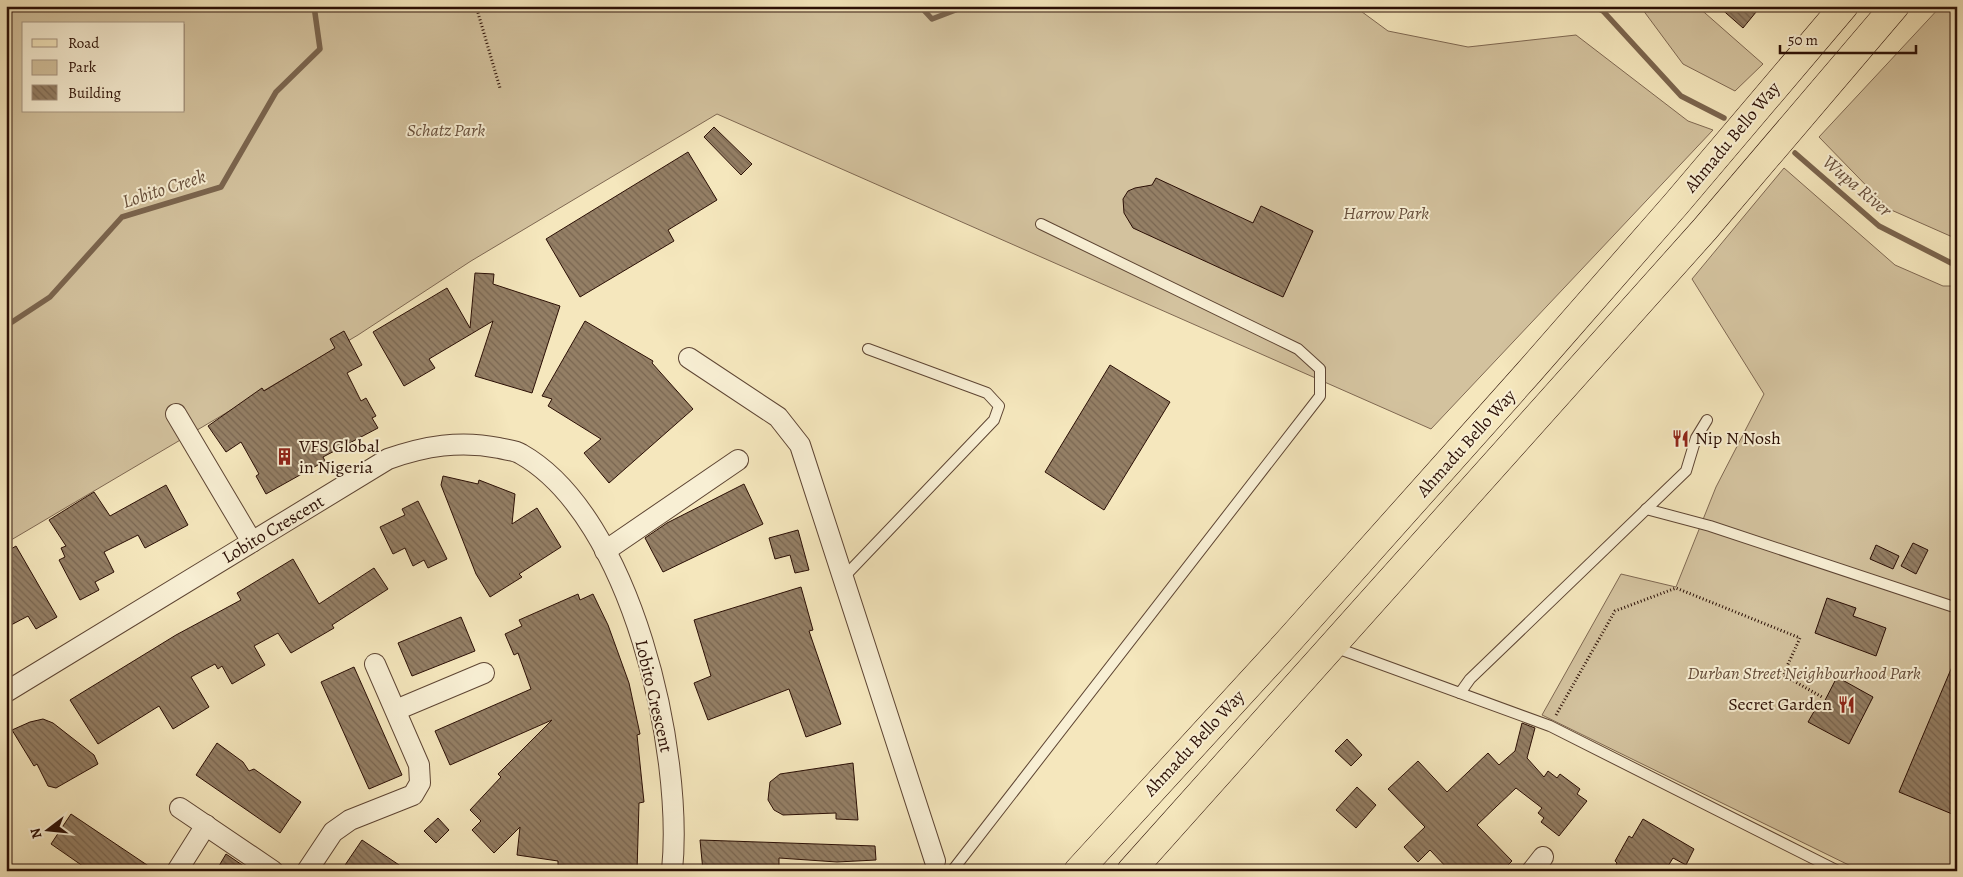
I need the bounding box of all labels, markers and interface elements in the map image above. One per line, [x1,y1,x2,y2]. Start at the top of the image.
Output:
legend [22,22,185,112]
scale bar [1780,22,1917,54]
text: 50 m [1788,30,1818,50]
text: Road [68,33,100,53]
text: Park [68,57,97,77]
street label: Ahmadu Bello Way [1678,76,1786,198]
text: Building [68,83,121,103]
park label: Schatz Park [407,118,485,142]
water label: Wupa River [1817,149,1898,224]
water label: Lobito Creek [119,163,209,215]
park label: Harrow Park [1343,201,1429,225]
street label: Ahmadu Bello Way [1410,383,1522,503]
place label: Nip N Nosh [1695,426,1781,450]
restaurant icon: Nip N Nosh [1671,428,1691,448]
place label: VFS Global in Nigeria [298,434,380,479]
building icon: VFS Global in Nigeria [275,446,295,466]
street label: Lobito Crescent [218,489,328,569]
street label: Lobito Crescent [629,637,679,755]
park label: Durban Street Neighbourhood Park [1687,661,1921,685]
street label: Ahmadu Bello Way [1138,684,1250,802]
place label: Secret Garden [1728,692,1832,716]
restaurant icon: Secret Garden [1836,694,1856,714]
north arrow [22,804,72,854]
text: N [25,826,47,841]

